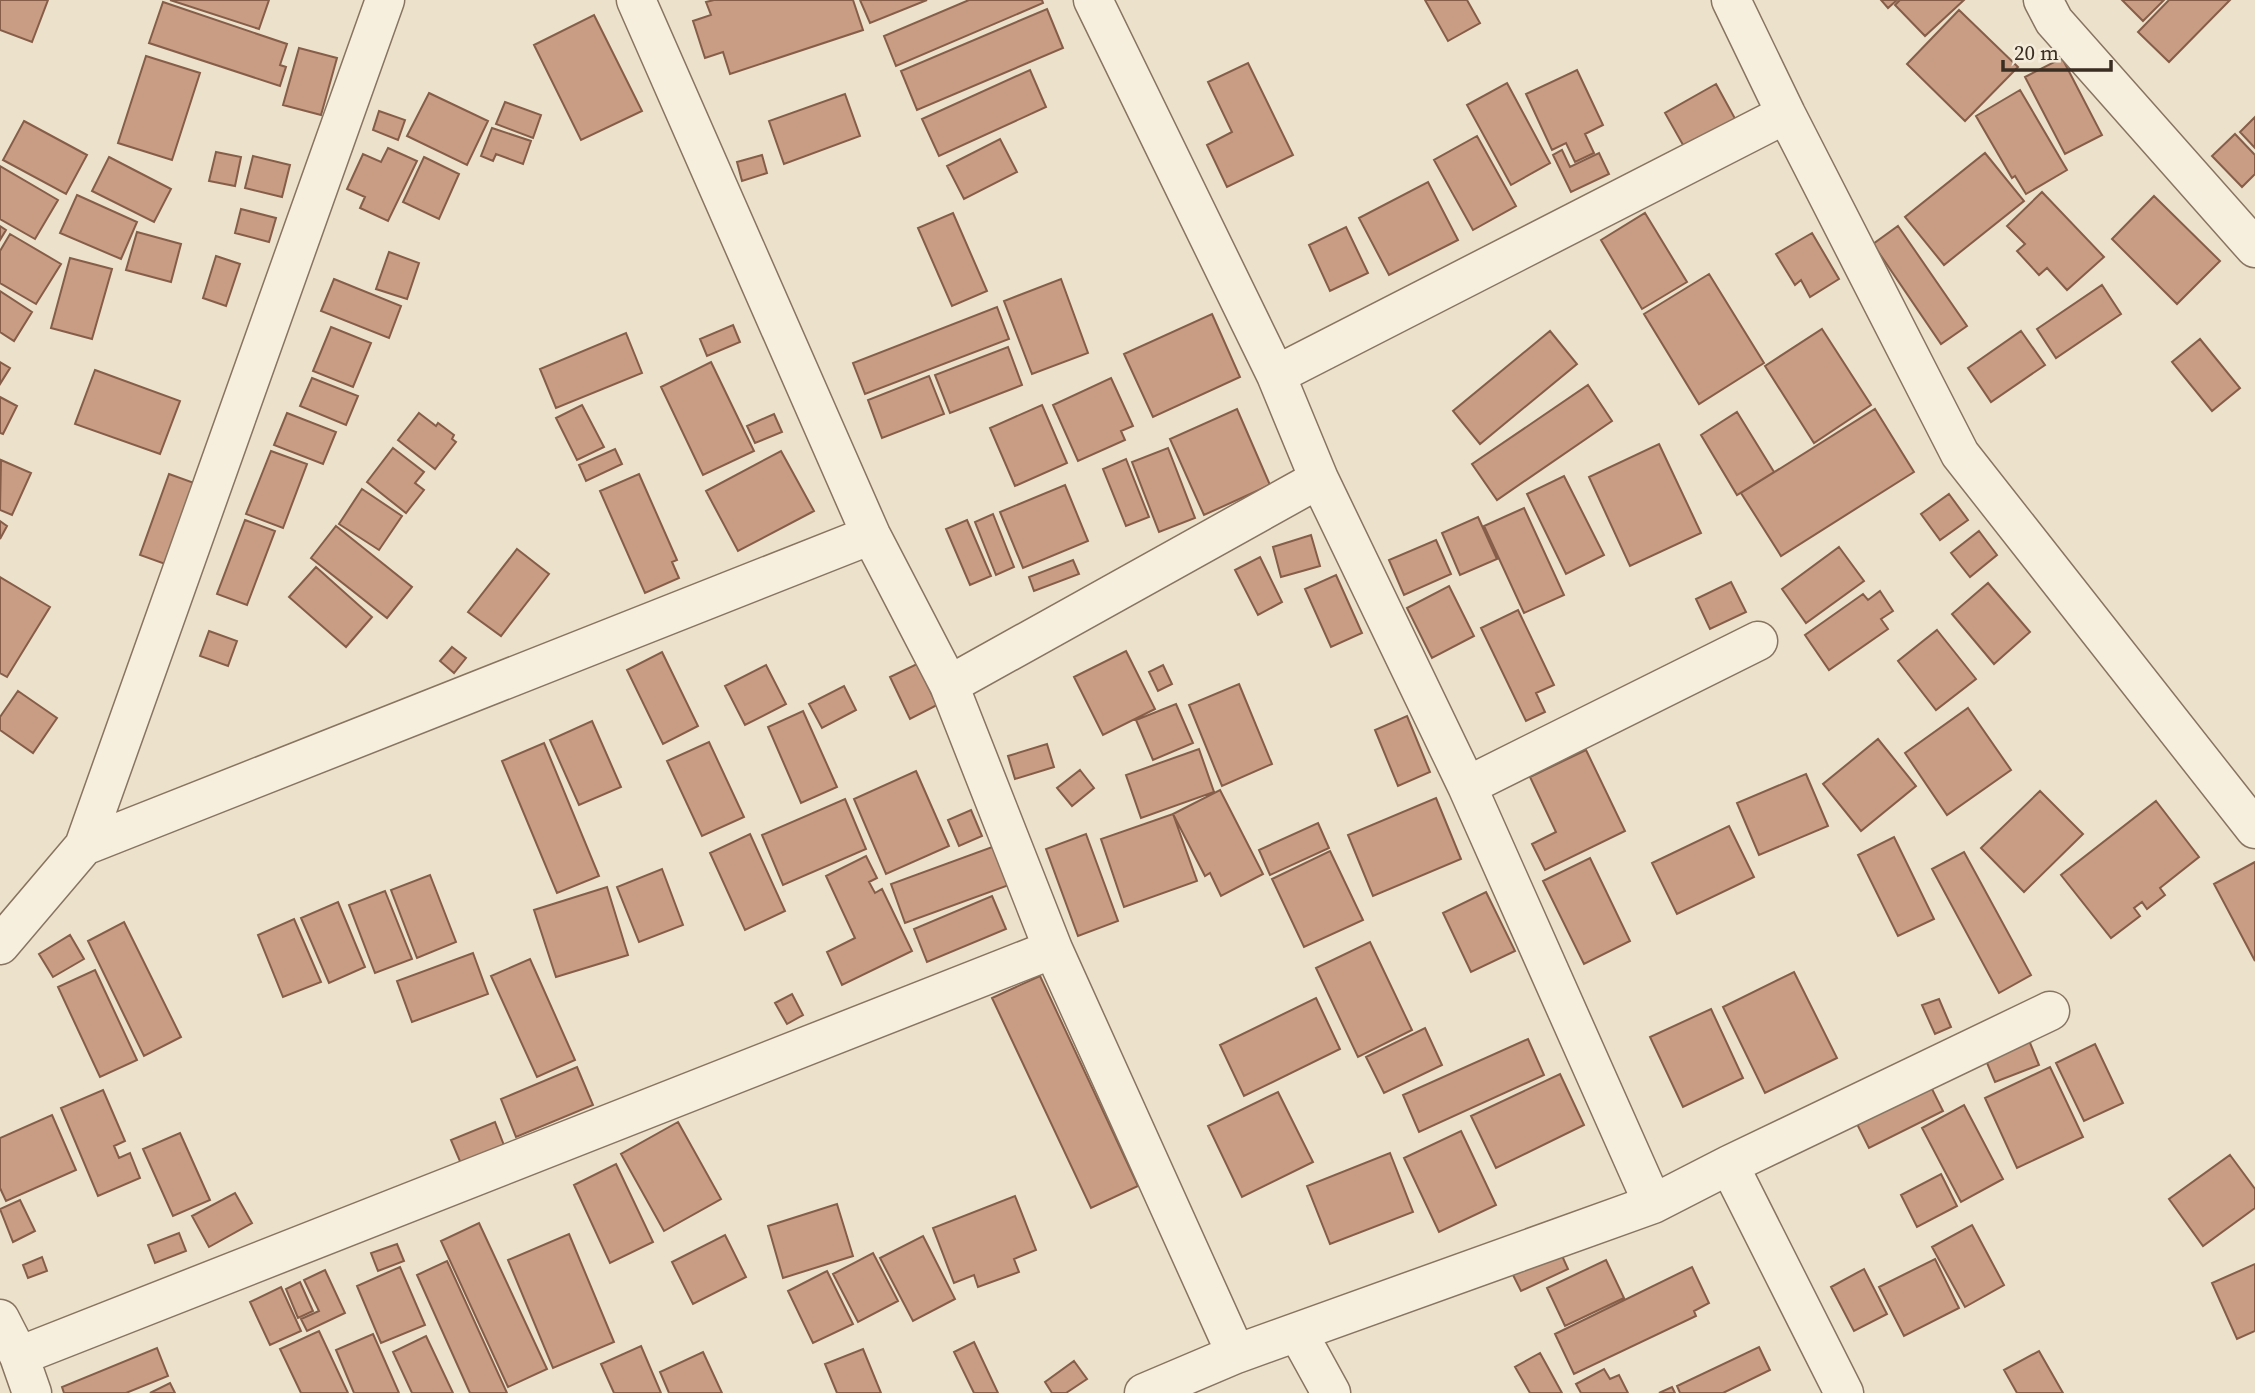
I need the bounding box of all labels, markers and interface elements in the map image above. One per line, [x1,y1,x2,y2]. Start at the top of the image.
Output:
scale bar [2003,28,2112,72]
text: 20 m [2014,38,2059,67]

